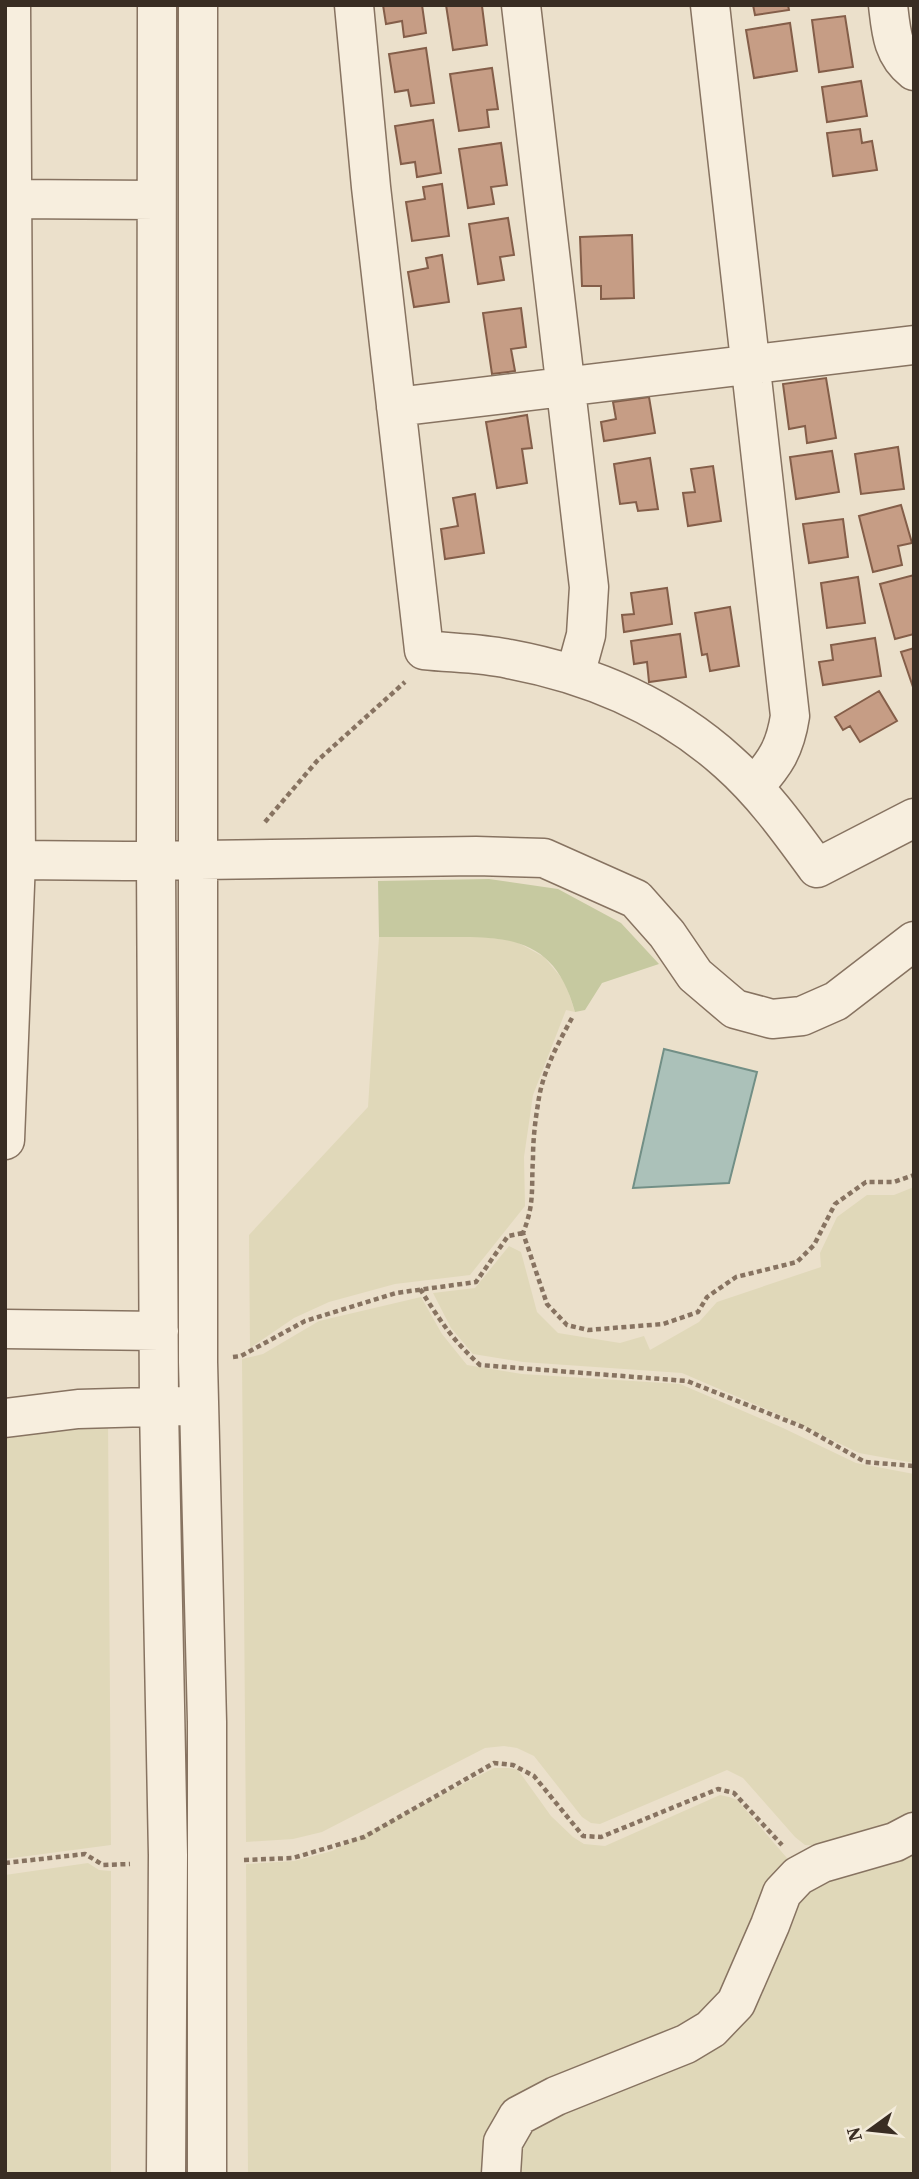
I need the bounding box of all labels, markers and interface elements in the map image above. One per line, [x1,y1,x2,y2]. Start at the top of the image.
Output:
north arrow [835,2095,905,2165]
text: N [839,2124,868,2144]

